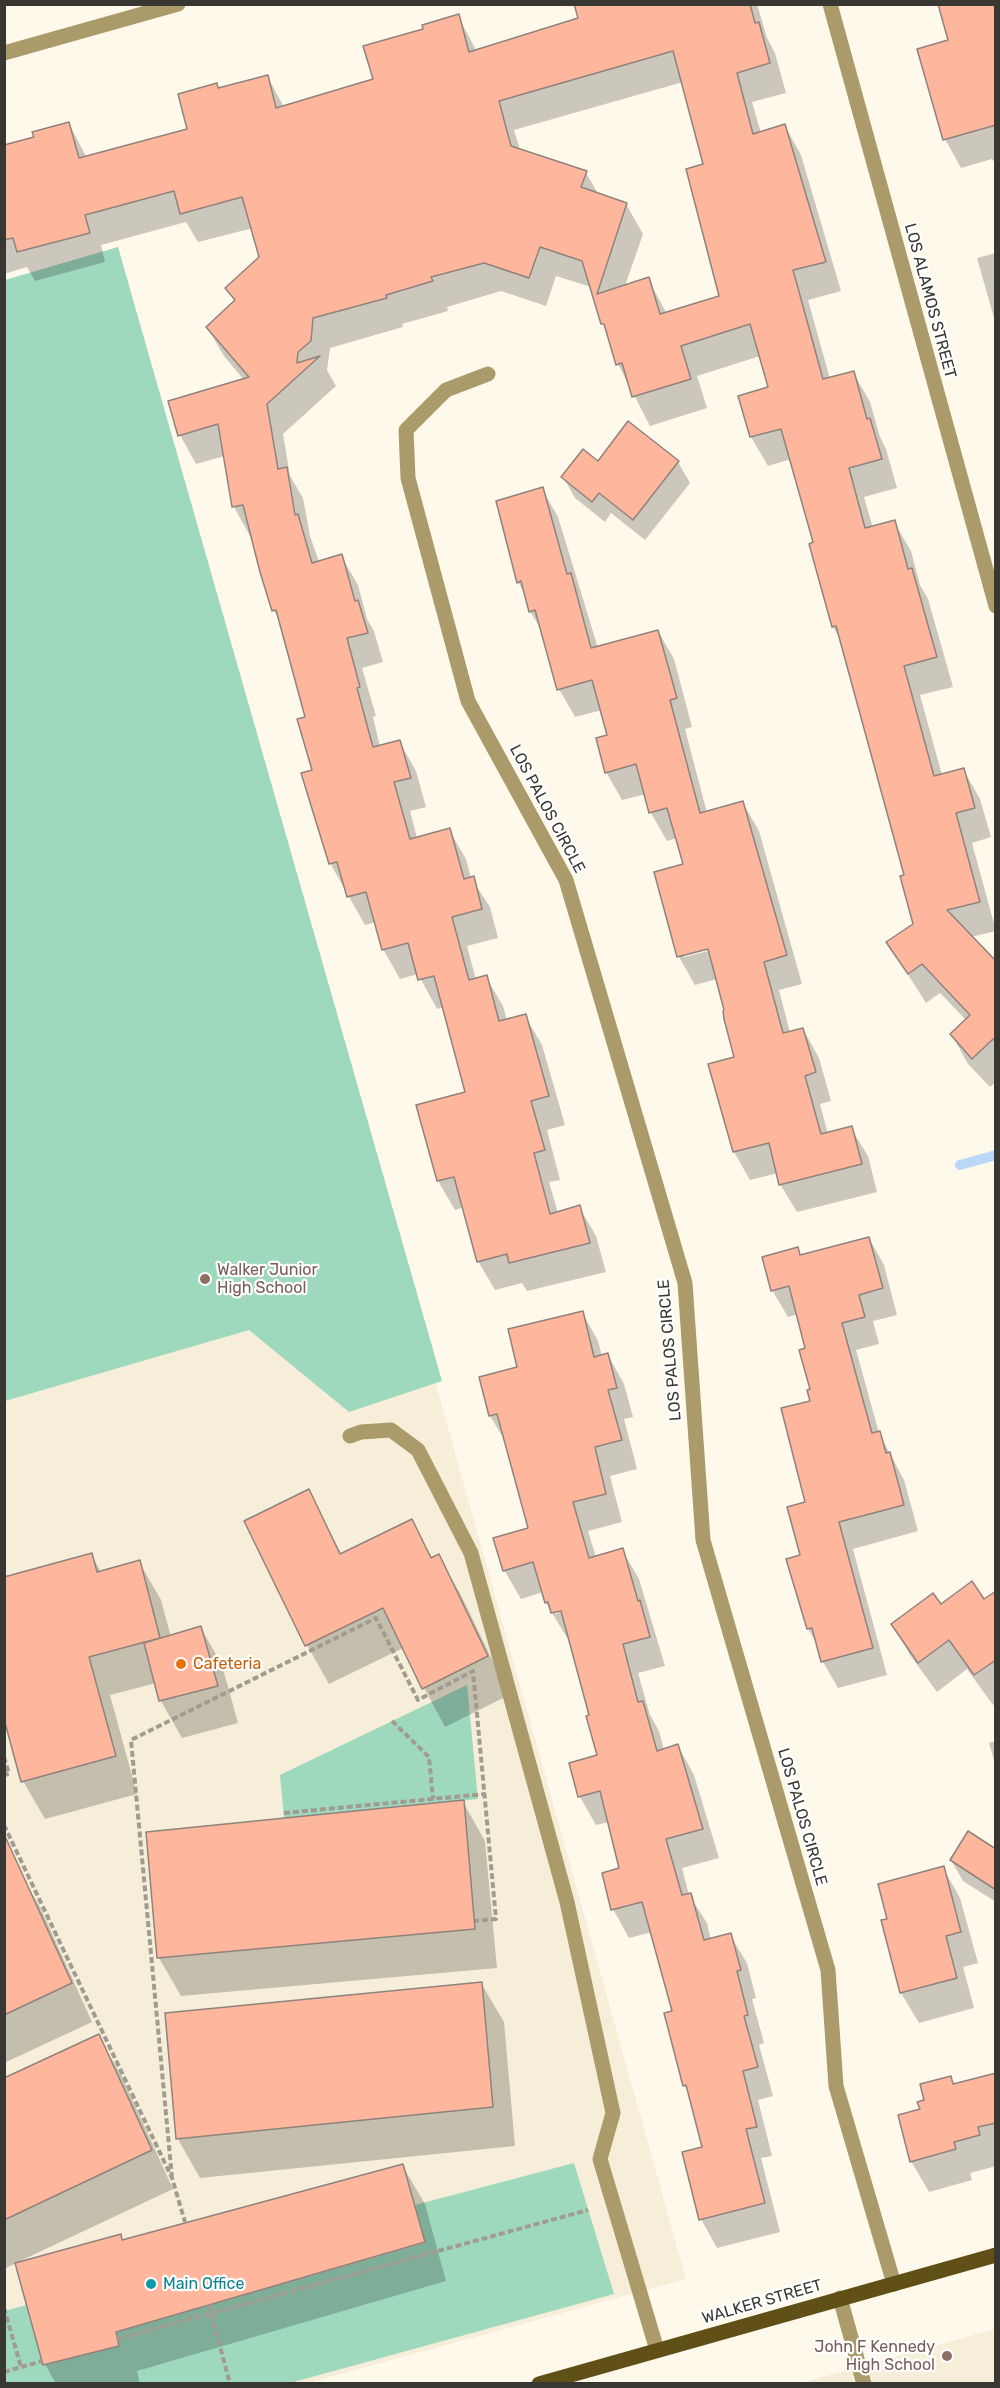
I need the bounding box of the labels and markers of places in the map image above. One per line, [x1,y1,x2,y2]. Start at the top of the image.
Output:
place label: Walker Junior High School [217,1260,318,1298]
marker: Walker Junior High School [198,1272,212,1286]
place label: Cafeteria [193,1654,261,1674]
marker: Cafeteria [174,1657,188,1671]
place label: Main Office [163,2274,244,2294]
marker: Main Office [144,2277,158,2291]
place label: John F Kennedy High School [814,2337,935,2375]
marker: John F Kennedy High School [940,2349,954,2363]

